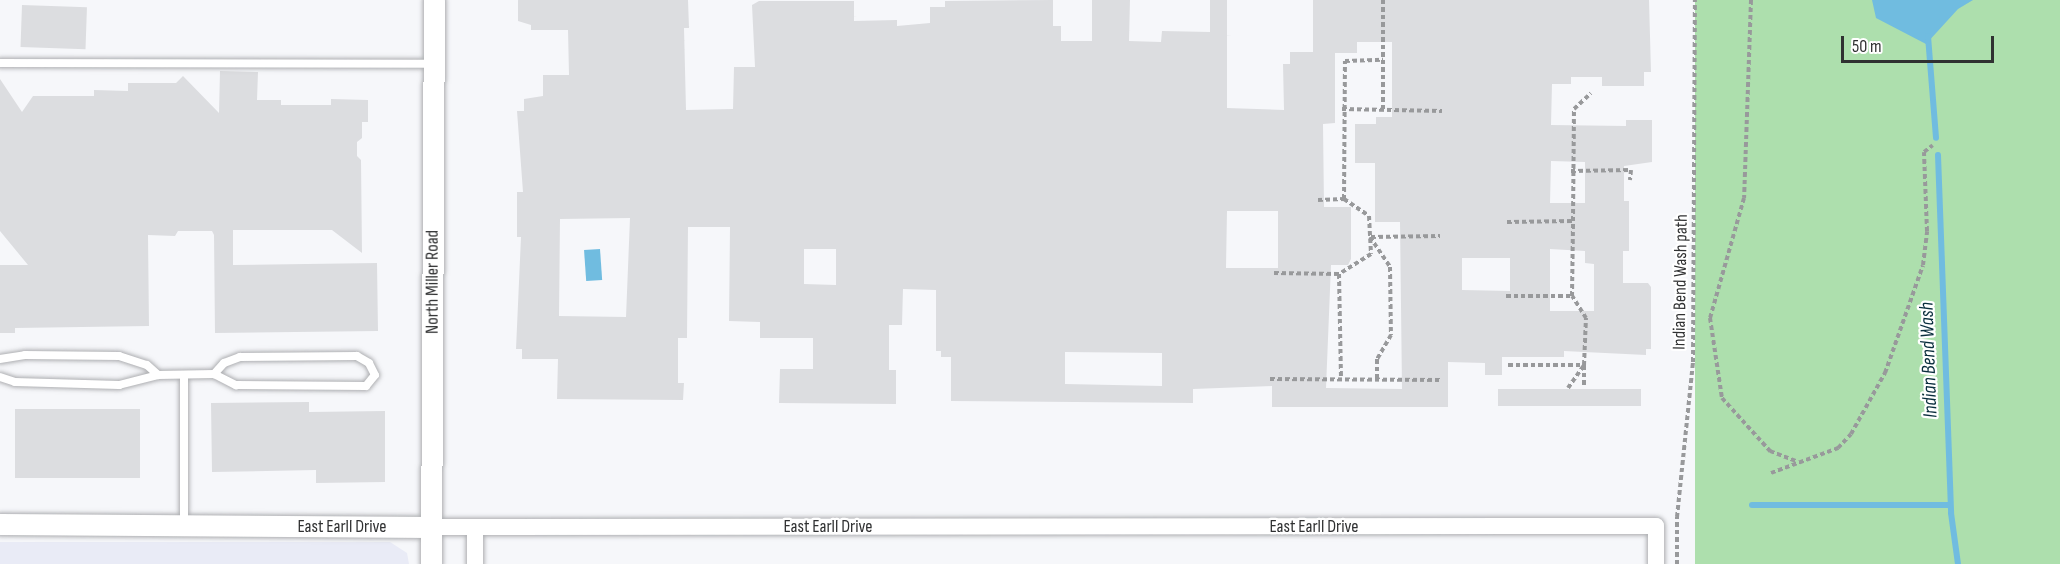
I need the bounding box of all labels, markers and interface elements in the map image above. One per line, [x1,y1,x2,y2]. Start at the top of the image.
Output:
scale bar [1844,24,1997,62]
text: 50 m [1852,36,1882,57]
street label: Indian Bend Wash path [1669,214,1693,350]
street label: North Miller Road [422,230,444,334]
water label: Indian Bend Wash [1915,302,1943,418]
street label: East Earll Drive [297,516,387,538]
street label: East Earll Drive [783,516,873,538]
street label: East Earll Drive [1269,516,1359,538]

